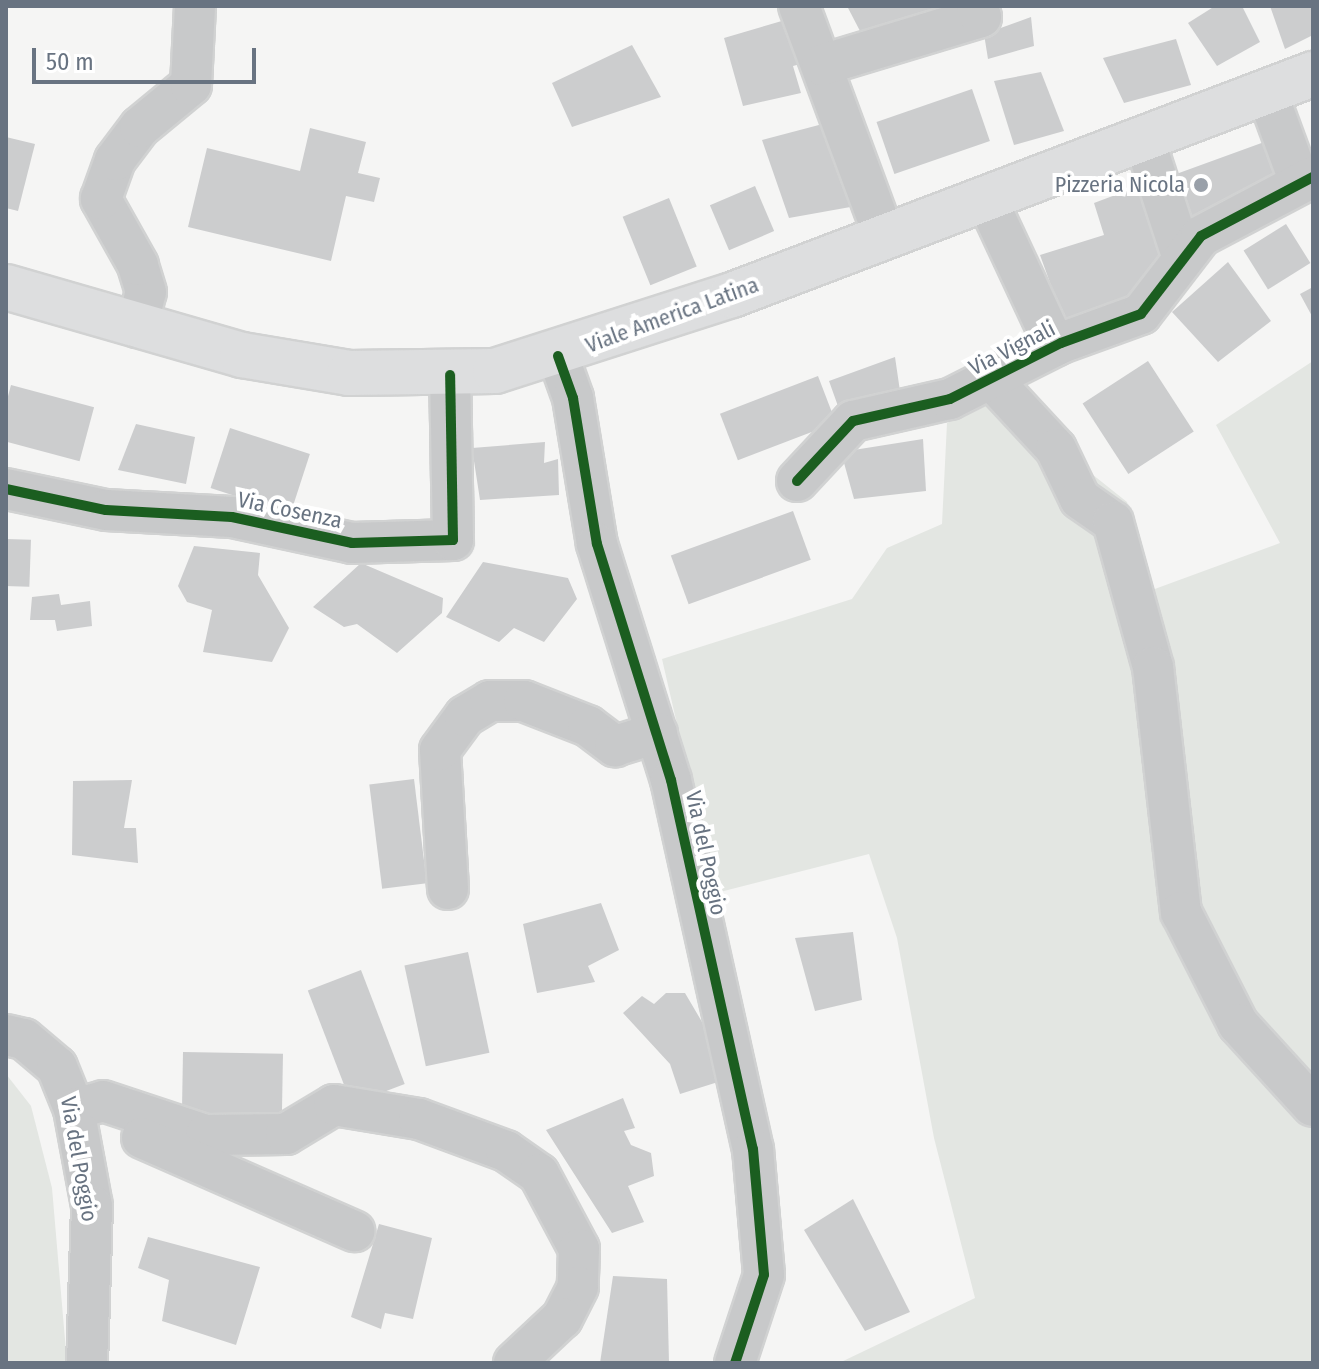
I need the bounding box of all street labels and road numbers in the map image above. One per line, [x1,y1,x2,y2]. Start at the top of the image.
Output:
street label: Viale America Latina [582,271,762,359]
street label: Via Vignali [964,315,1060,381]
street label: Via Cosenza [235,486,345,534]
street label: Via del Poggio [680,788,732,918]
street label: Via del Poggio [55,1094,103,1224]

